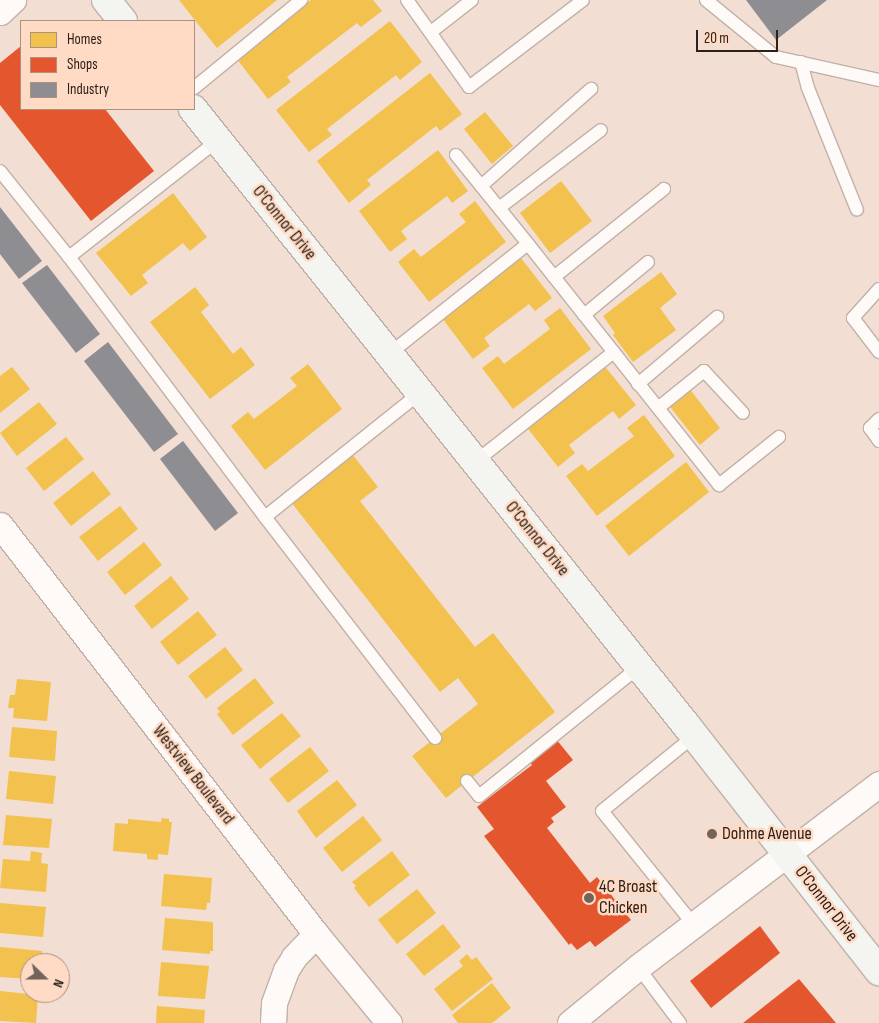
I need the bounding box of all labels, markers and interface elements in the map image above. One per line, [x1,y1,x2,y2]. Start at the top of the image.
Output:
legend [20,20,195,110]
scale bar [699,20,782,52]
text: 20 m [704,29,729,48]
text: Homes [67,30,102,49]
text: Shops [67,55,98,74]
text: Industry [67,80,109,99]
street label: O'Connor Drive [247,181,321,265]
street label: O'Connor Drive [500,497,574,581]
street label: Westview Boulevard [147,721,239,829]
place label: Dohme Avenue [722,823,812,845]
marker: Dohme Avenue [706,828,718,840]
street label: O'Connor Drive [790,862,862,946]
place label: 4C Broast Chicken [599,877,657,920]
marker: 4C Broast Chicken [583,892,595,904]
north arrow [20,953,70,1003]
text: N [49,977,68,990]

